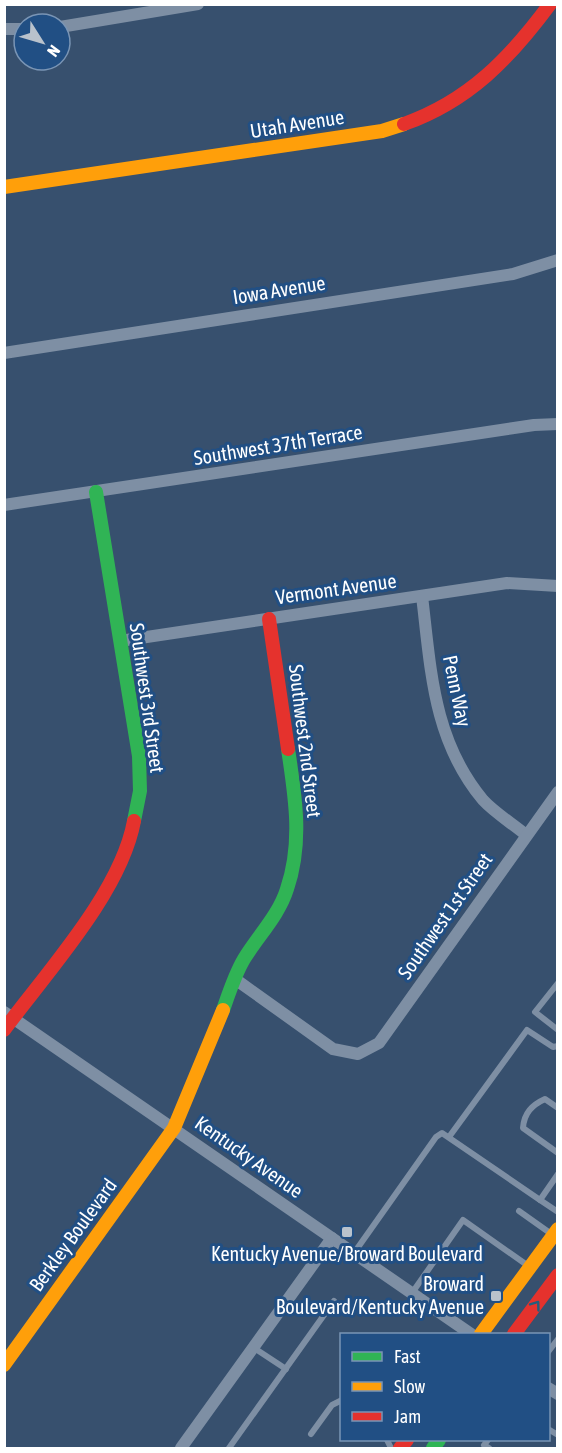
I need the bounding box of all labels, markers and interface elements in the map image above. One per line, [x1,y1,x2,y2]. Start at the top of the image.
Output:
north arrow [12,12,72,72]
text: N [44,42,64,60]
street label: Utah Avenue [248,105,345,142]
street label: Iowa Avenue [231,271,327,308]
street label: Southwest 37th Terrace [192,420,364,469]
street label: Vermont Avenue [274,569,398,608]
street label: Southwest 3rd Street [126,622,169,774]
street label: Penn Way [439,653,476,729]
street label: Southwest 2nd Street [285,663,326,819]
street label: Southwest 1st Street [393,848,497,983]
street label: Kentucky Avenue [191,1111,308,1202]
street label: Berkley Boulevard [24,1174,121,1295]
marker: Kentucky Avenue/Broward Boulevard [340,1225,354,1239]
place label: Kentucky Avenue/Broward Boulevard [211,1242,483,1265]
place label: Broward Boulevard/Kentucky Avenue [276,1272,484,1318]
marker: Broward Boulevard/Kentucky Avenue [489,1289,503,1303]
one-way arrow [529,1300,540,1311]
legend [340,1333,550,1441]
text: Fast [394,1346,421,1367]
text: Slow [394,1376,425,1397]
text: Jam [394,1406,421,1427]

